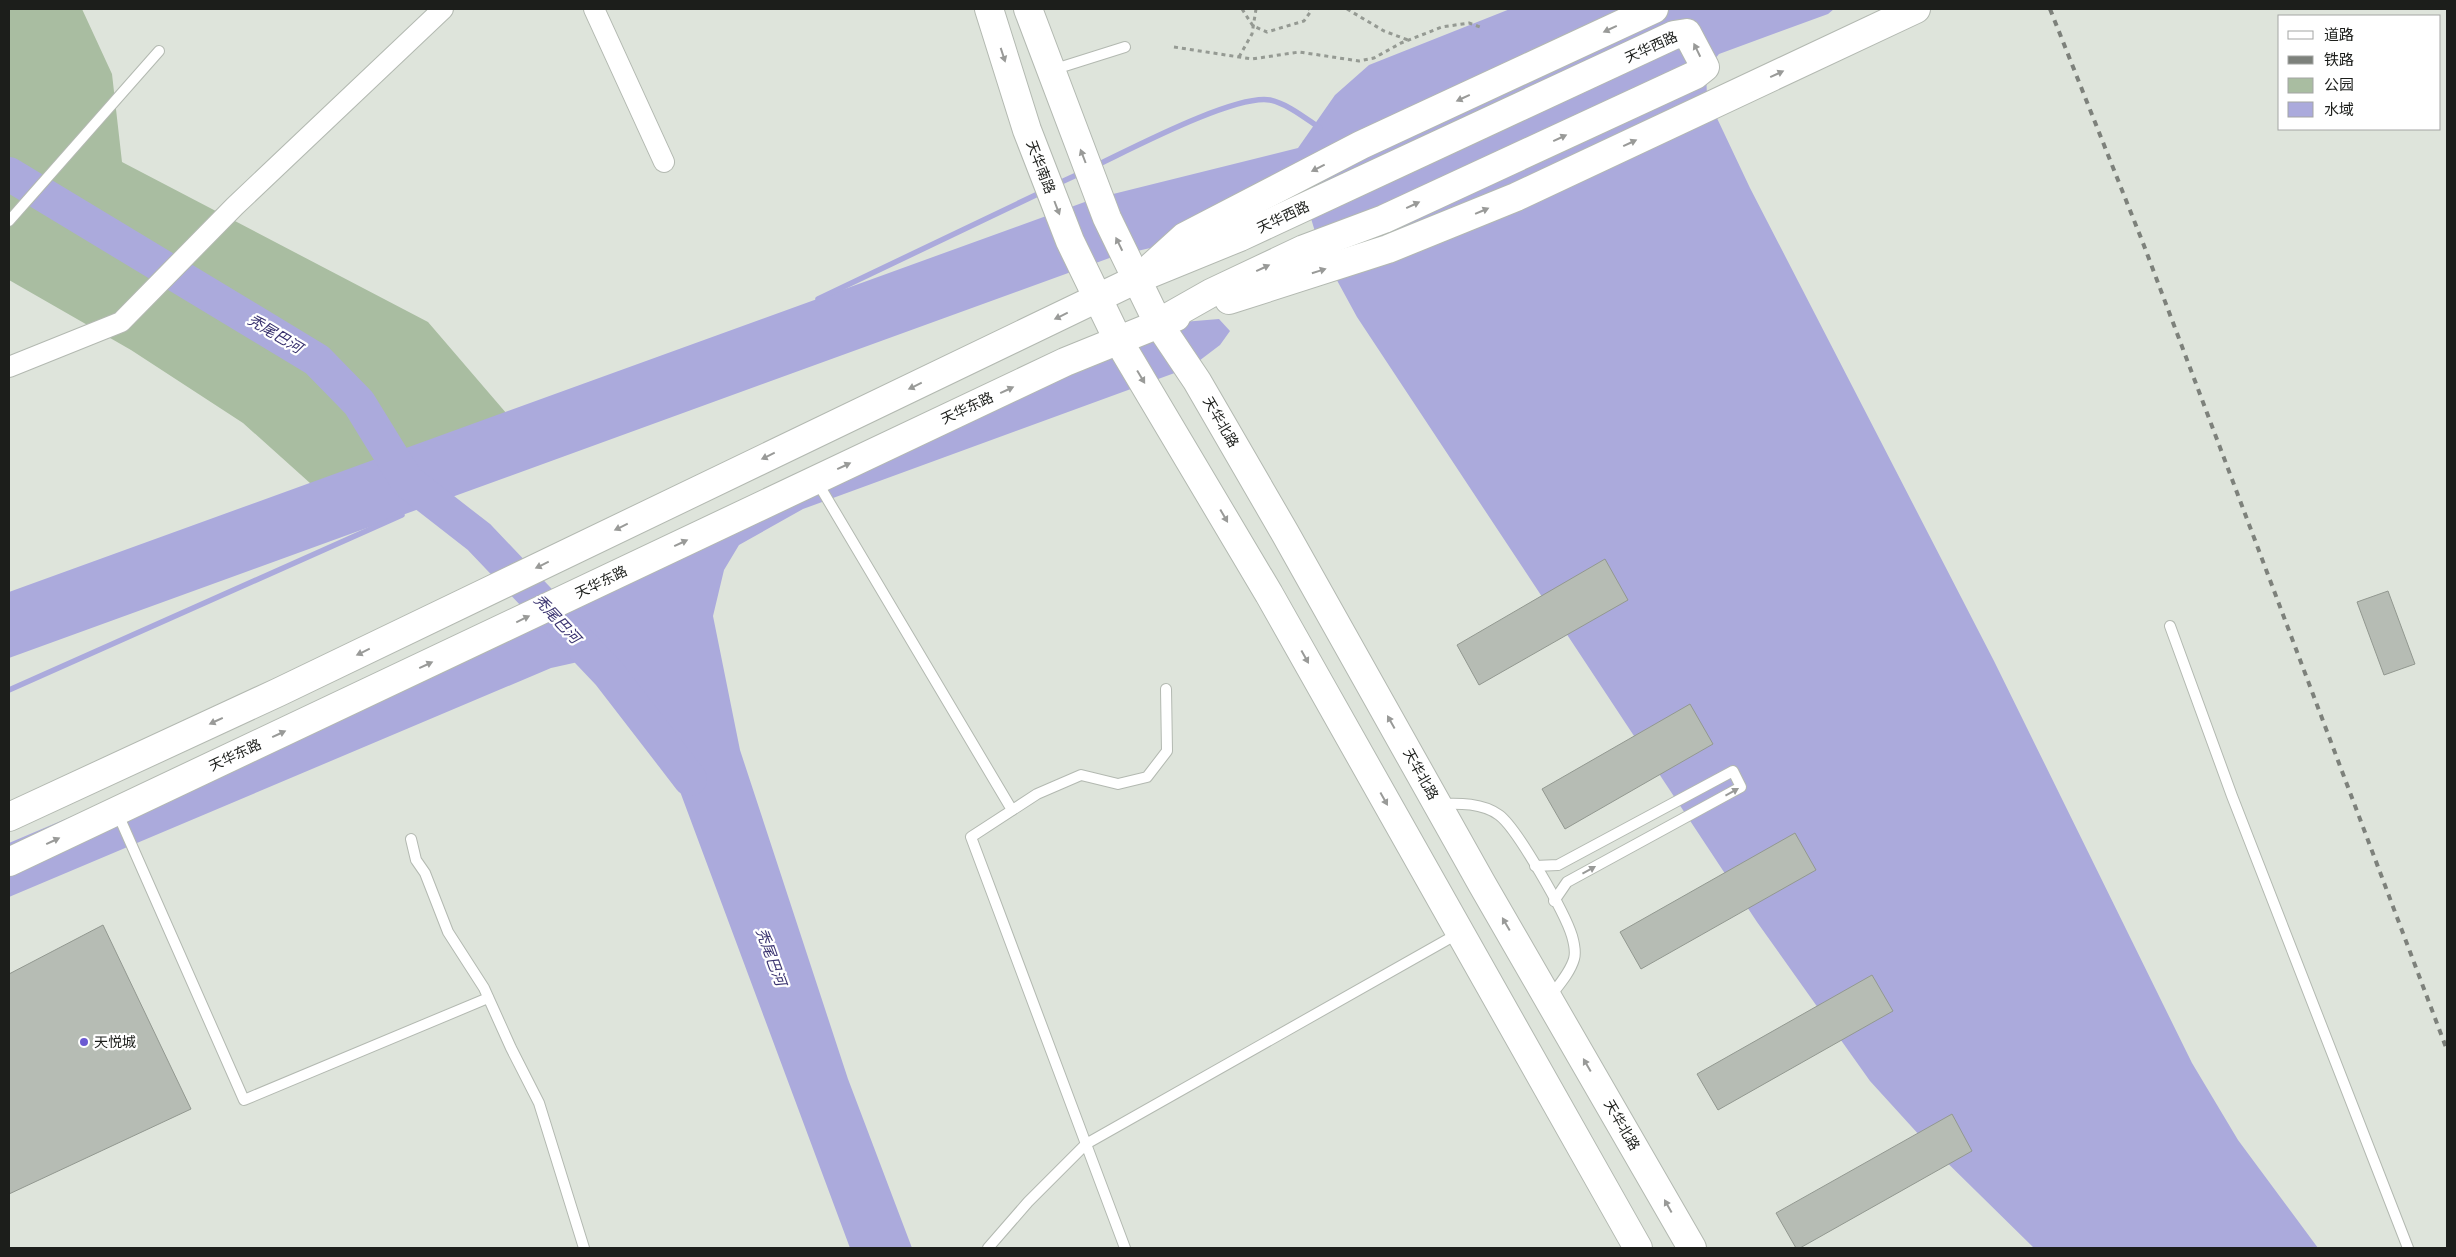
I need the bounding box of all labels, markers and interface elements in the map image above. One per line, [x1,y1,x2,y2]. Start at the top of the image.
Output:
legend [2278,15,2441,130]
text: 道路 [2324,24,2354,46]
one-way arrow [1603,26,1617,34]
street label: 天华西路 [1621,26,1681,68]
one-way arrow [1693,43,1702,58]
one-way arrow [1000,48,1008,63]
text: 铁路 [2324,49,2354,71]
one-way arrow [1770,70,1784,78]
text: 公园 [2324,74,2354,96]
one-way arrow [1456,94,1470,102]
text: 水域 [2324,99,2354,121]
one-way arrow [1553,133,1567,141]
street label: 天华南路 [1022,137,1060,197]
one-way arrow [1623,139,1637,147]
one-way arrow [1079,148,1087,163]
one-way arrow [1311,164,1325,172]
street label: 天华西路 [1253,196,1313,238]
one-way arrow [1054,201,1061,216]
one-way arrow [1406,201,1420,209]
one-way arrow [1475,207,1489,215]
one-way arrow [1115,236,1124,251]
one-way arrow [1256,264,1270,272]
one-way arrow [1312,267,1327,275]
water label: 秃尾巴河 [244,309,309,360]
one-way arrow [1054,312,1068,320]
one-way arrow [1136,370,1145,383]
one-way arrow [907,382,922,390]
one-way arrow [1000,385,1014,393]
street label: 天华东路 [937,387,997,429]
street label: 天华北路 [1198,393,1244,451]
one-way arrow [761,453,775,461]
one-way arrow [837,462,851,470]
one-way arrow [1219,509,1228,523]
one-way arrow [614,522,629,531]
one-way arrow [674,539,688,547]
one-way arrow [535,561,549,569]
street label: 天华东路 [571,561,631,603]
water label: 秃尾巴河 [528,590,588,651]
one-way arrow [516,614,530,622]
one-way arrow [356,648,370,656]
one-way arrow [1300,650,1309,664]
one-way arrow [419,661,433,669]
one-way arrow [1387,715,1396,729]
one-way arrow [209,718,223,726]
one-way arrow [272,730,286,738]
street label: 天华东路 [205,734,265,776]
street label: 天华北路 [1399,745,1443,803]
one-way arrow [1725,787,1739,796]
one-way arrow [1380,792,1389,805]
one-way arrow [46,837,60,845]
one-way arrow [1583,865,1596,874]
one-way arrow [1501,918,1510,931]
water label: 秃尾巴河 [750,925,793,992]
place label: 天悦城 [94,1032,136,1052]
marker: 天悦城 [78,1036,90,1048]
one-way arrow [1583,1058,1592,1071]
street label: 天华北路 [1599,1096,1645,1154]
one-way arrow [1664,1199,1673,1212]

